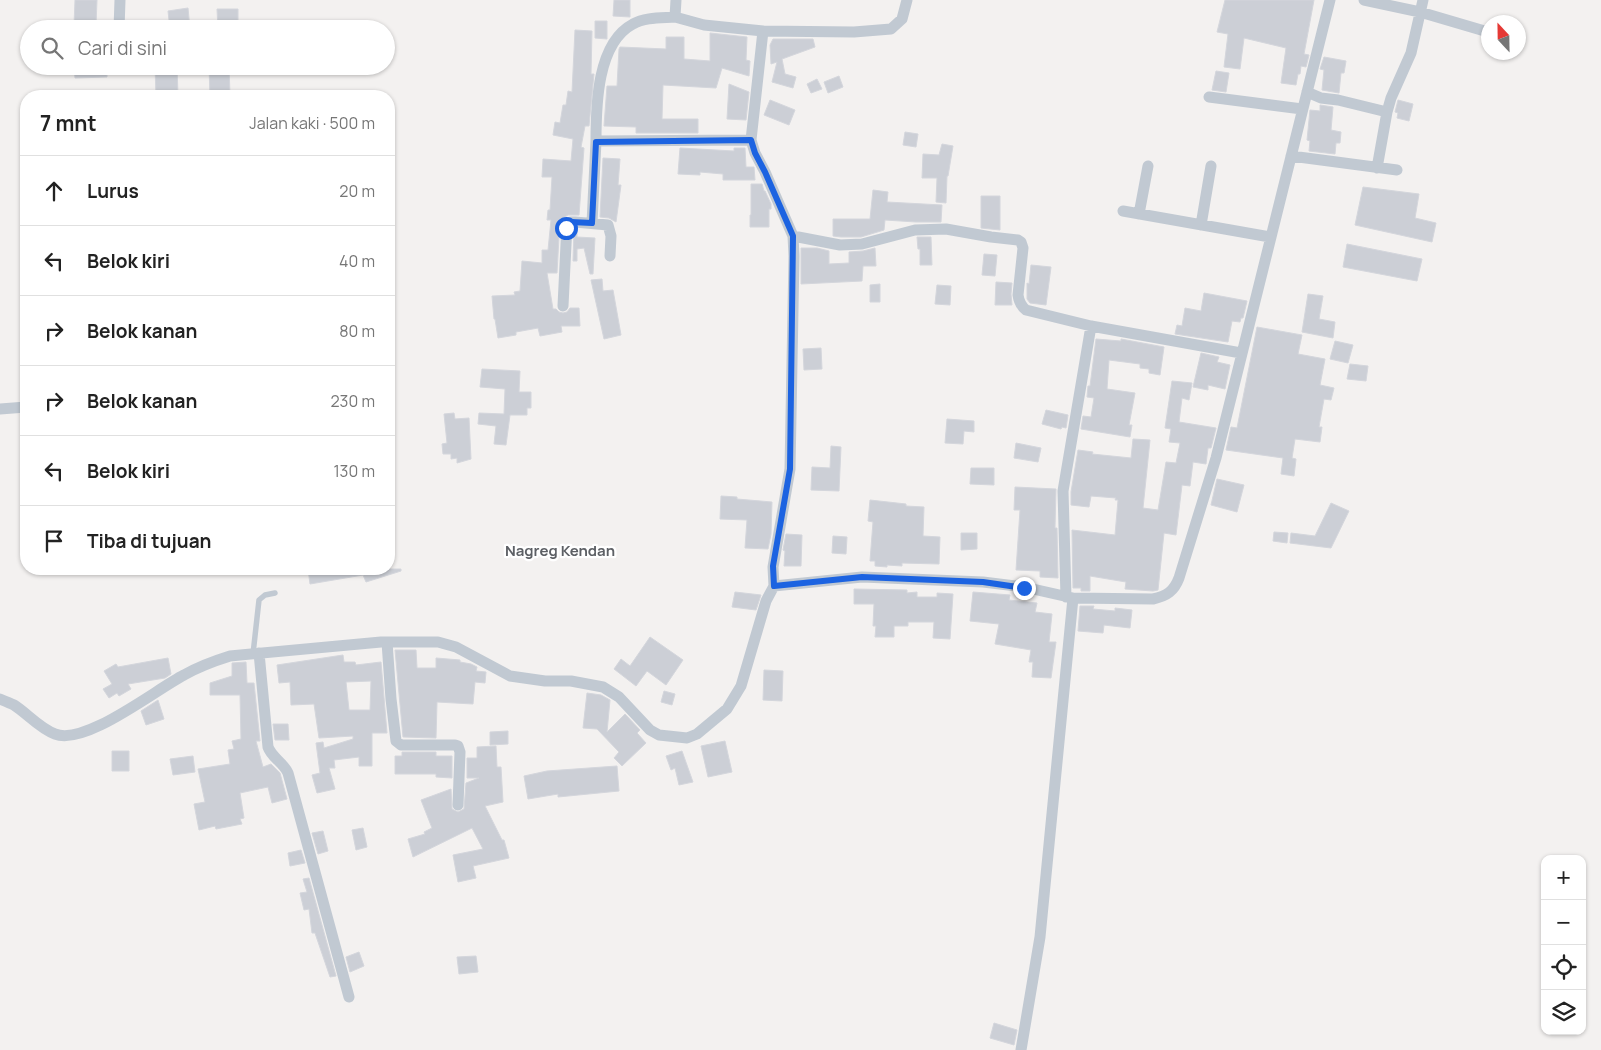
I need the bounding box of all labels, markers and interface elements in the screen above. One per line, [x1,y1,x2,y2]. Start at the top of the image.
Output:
north arrow [1481,15,1526,60]
search box [20,20,395,75]
icon: search [38,34,66,62]
text: Cari di sini [78,35,167,61]
text: 7 mnt [40,109,97,137]
text: Jalan kaki · 500 m [249,112,375,134]
icon: ahead [40,177,68,205]
text: Lurus [87,178,139,204]
text: 20 m [339,180,375,202]
route start [555,217,578,240]
icon: left [40,247,68,275]
text: Belok kiri [87,248,170,274]
text: 40 m [339,250,375,272]
icon: right [40,317,68,345]
text: Belok kanan [87,318,197,344]
text: 80 m [339,320,375,342]
icon: right [40,387,68,415]
text: Belok kanan [87,388,197,414]
text: 230 m [331,390,375,412]
icon: left [40,457,68,485]
text: Belok kiri [87,458,170,484]
text: 130 m [333,460,375,482]
icon: arrive [40,527,68,555]
text: Tiba di tujuan [87,528,211,554]
district label: Nagreg Kendan [505,540,615,561]
route end [1013,577,1036,600]
map controls [1541,855,1586,1035]
button: + [1541,855,1586,900]
button: − [1541,900,1586,945]
button: locate [1541,945,1586,990]
button: layers [1541,990,1586,1035]

